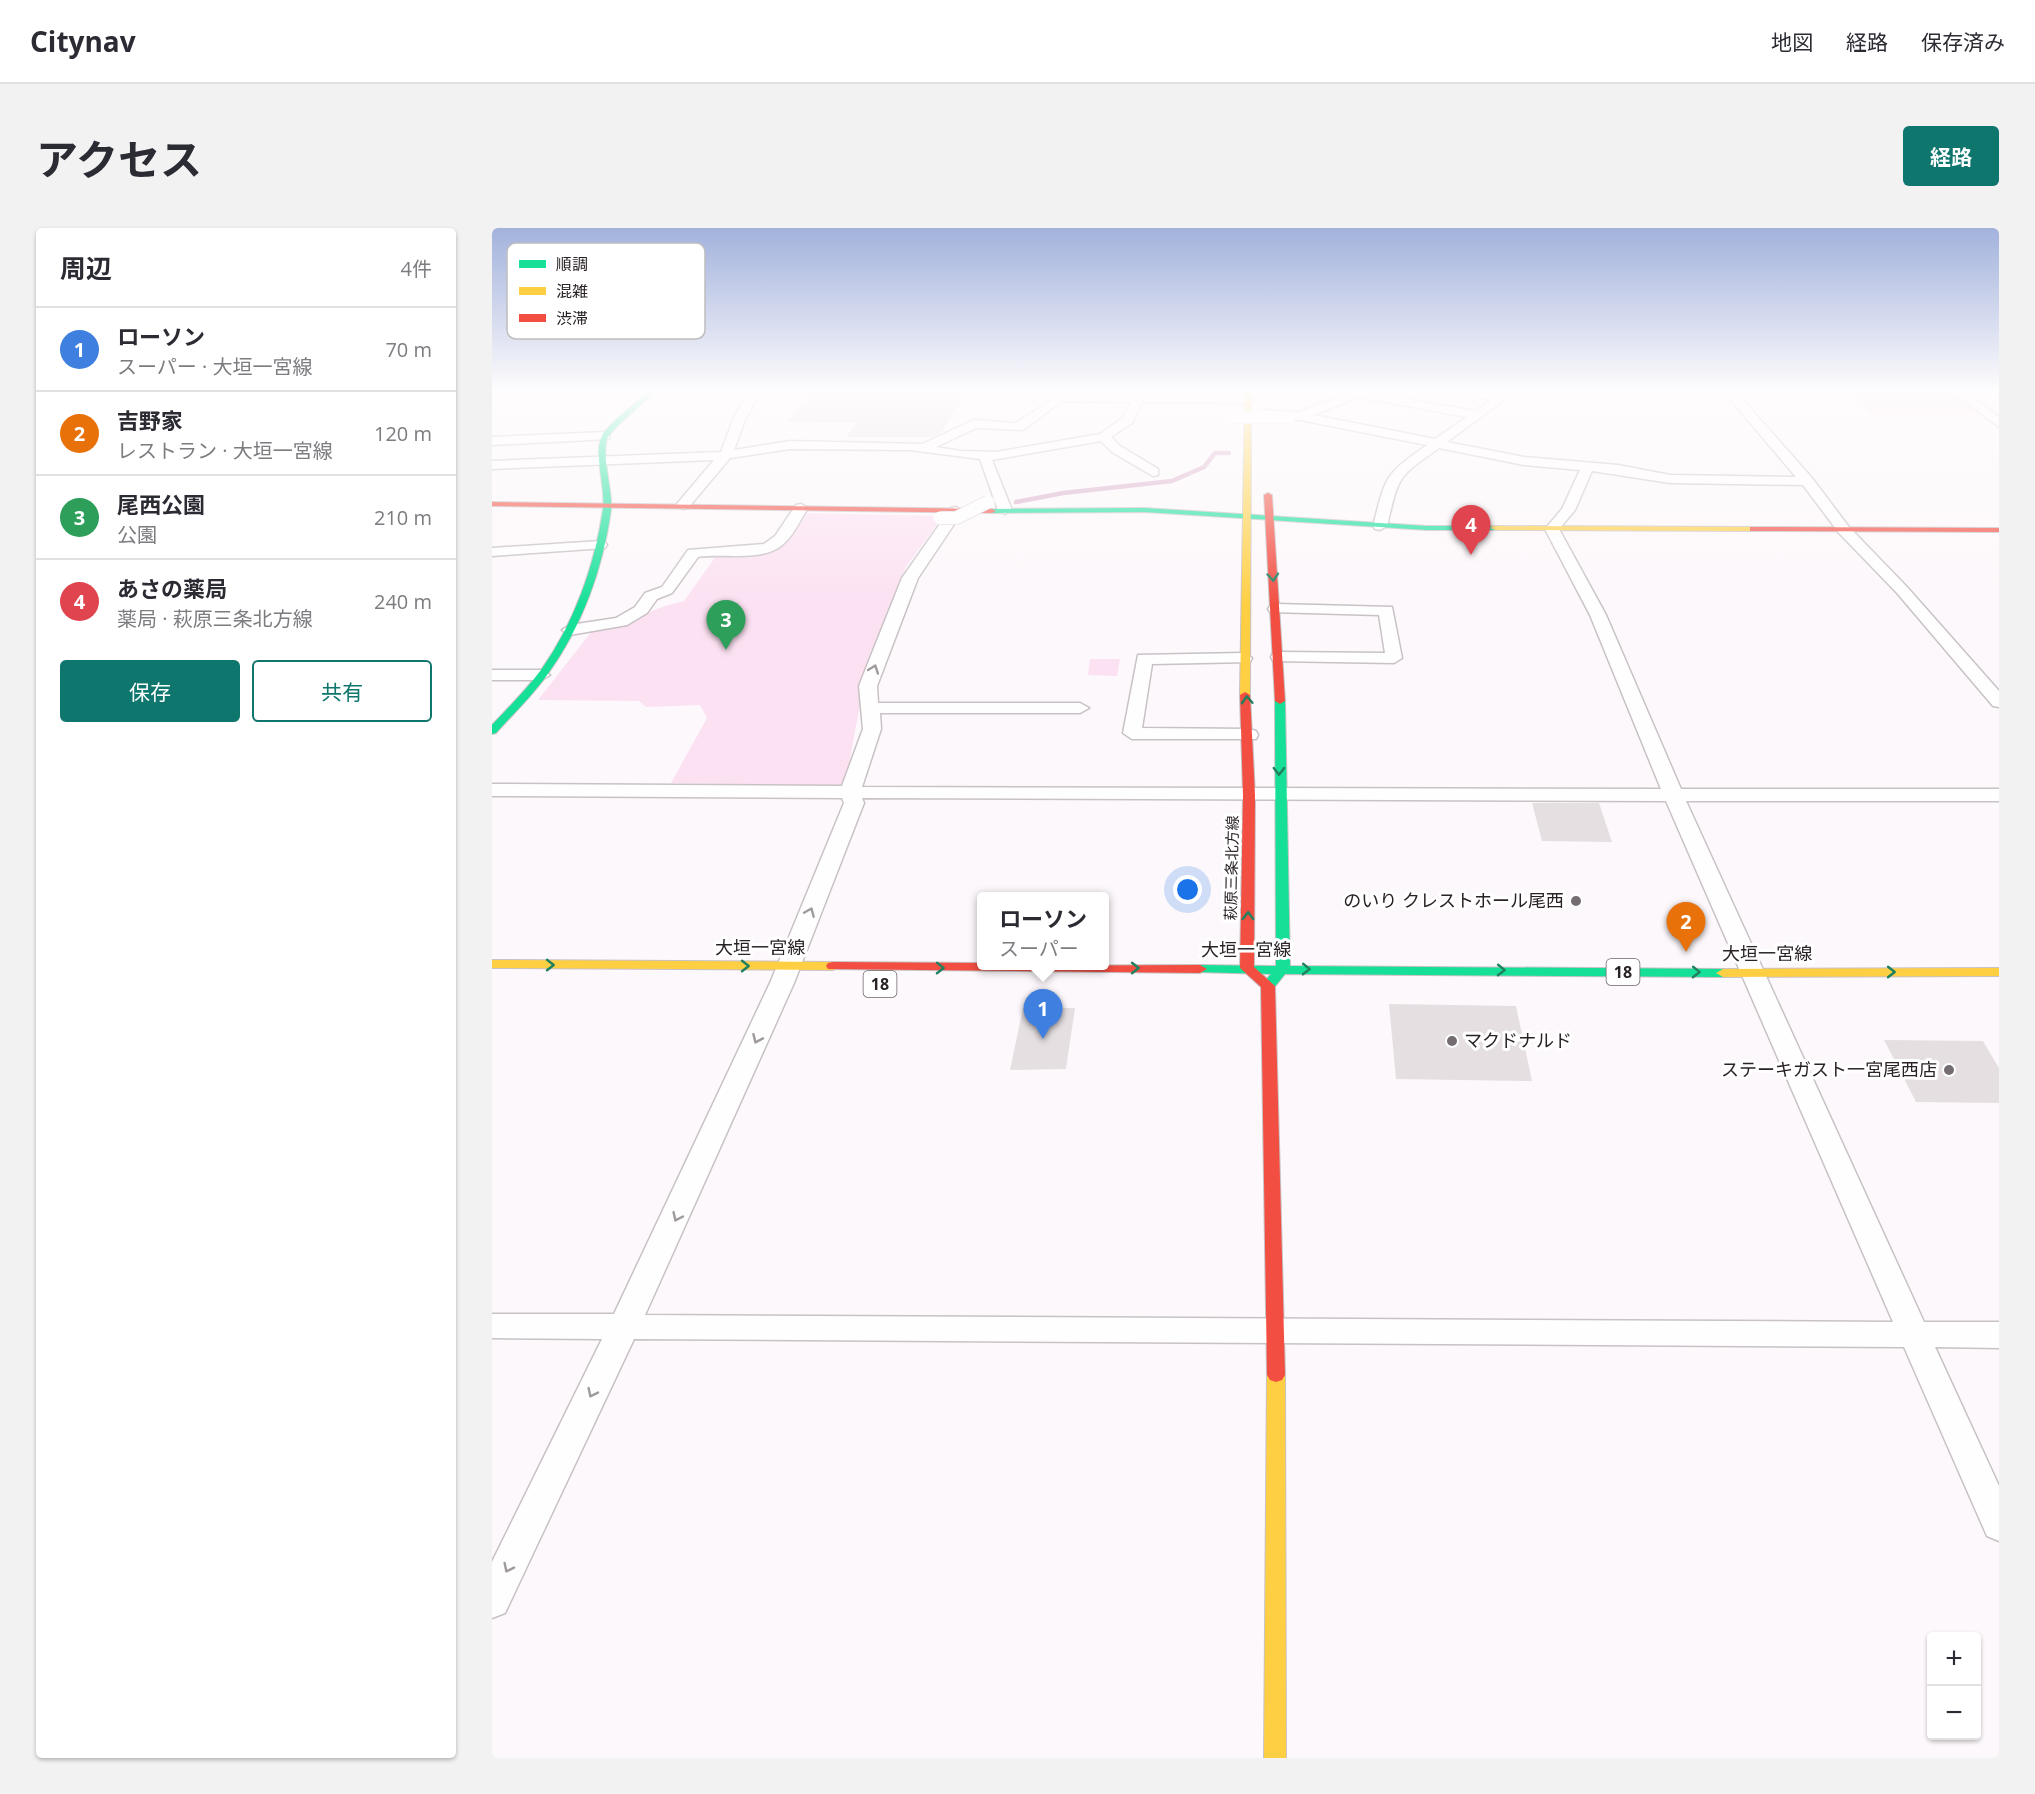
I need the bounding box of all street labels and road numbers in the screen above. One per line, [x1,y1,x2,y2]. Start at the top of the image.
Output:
street label: 萩原三条北方線 [1220,815,1242,921]
street label: 大垣一宮線 [715,935,805,959]
street label: 大垣一宮線 [1201,937,1291,961]
street label: 大垣一宮線 [1722,941,1812,965]
road number: 18 [1606,959,1640,985]
road number: 18 [864,971,896,997]

